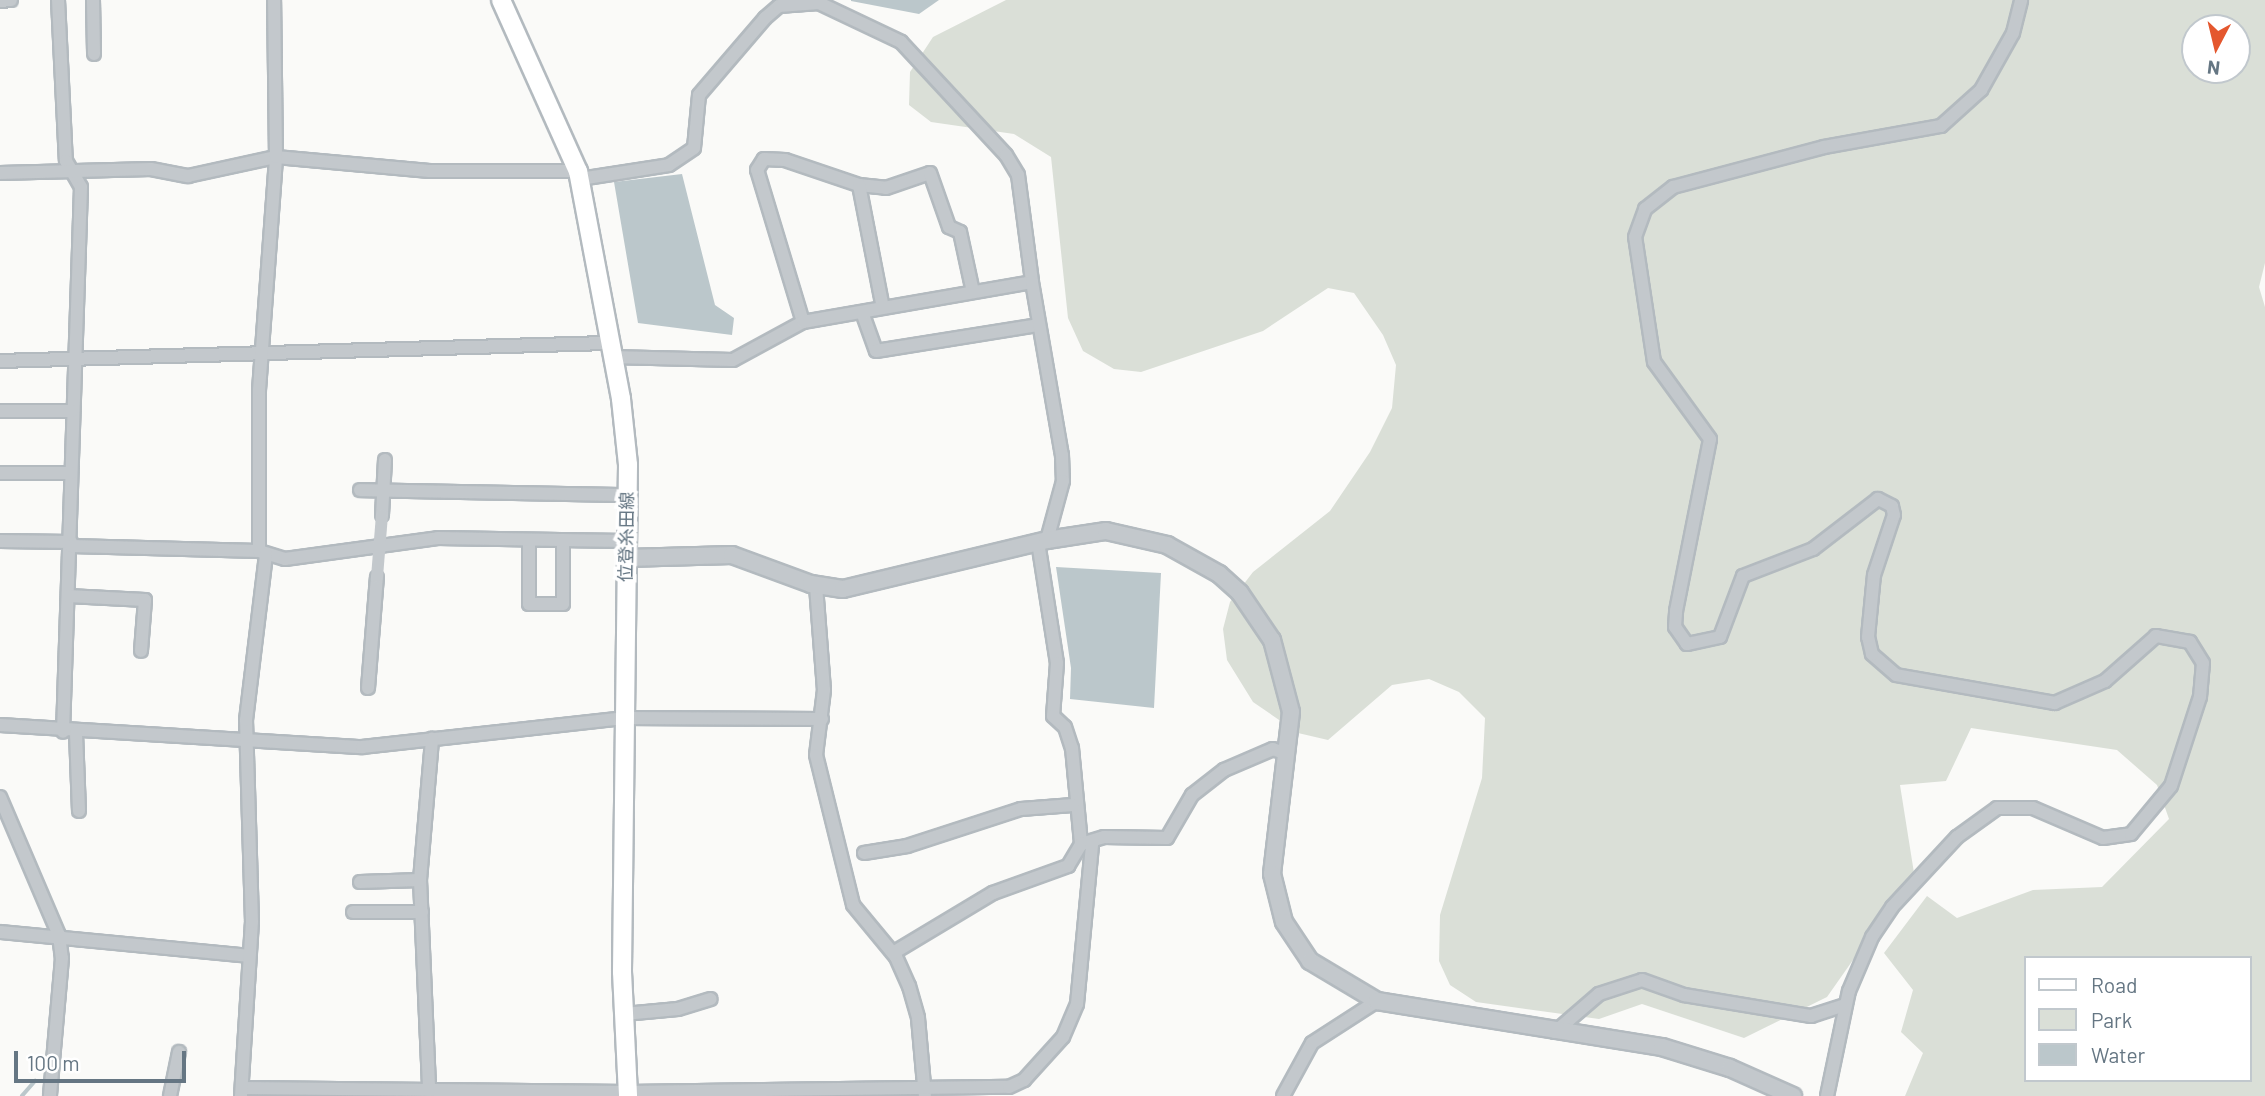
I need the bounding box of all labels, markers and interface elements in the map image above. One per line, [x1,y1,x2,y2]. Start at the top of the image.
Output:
north arrow [2181,14,2251,84]
text: N [2206,56,2221,81]
street label: 位登糸田線 [614,492,638,582]
legend [2024,956,2251,1082]
text: Road [2091,972,2137,997]
text: Park [2091,1007,2132,1032]
scale bar [18,1036,189,1080]
text: Water [2091,1042,2145,1067]
text: 100 m [27,1050,80,1075]

